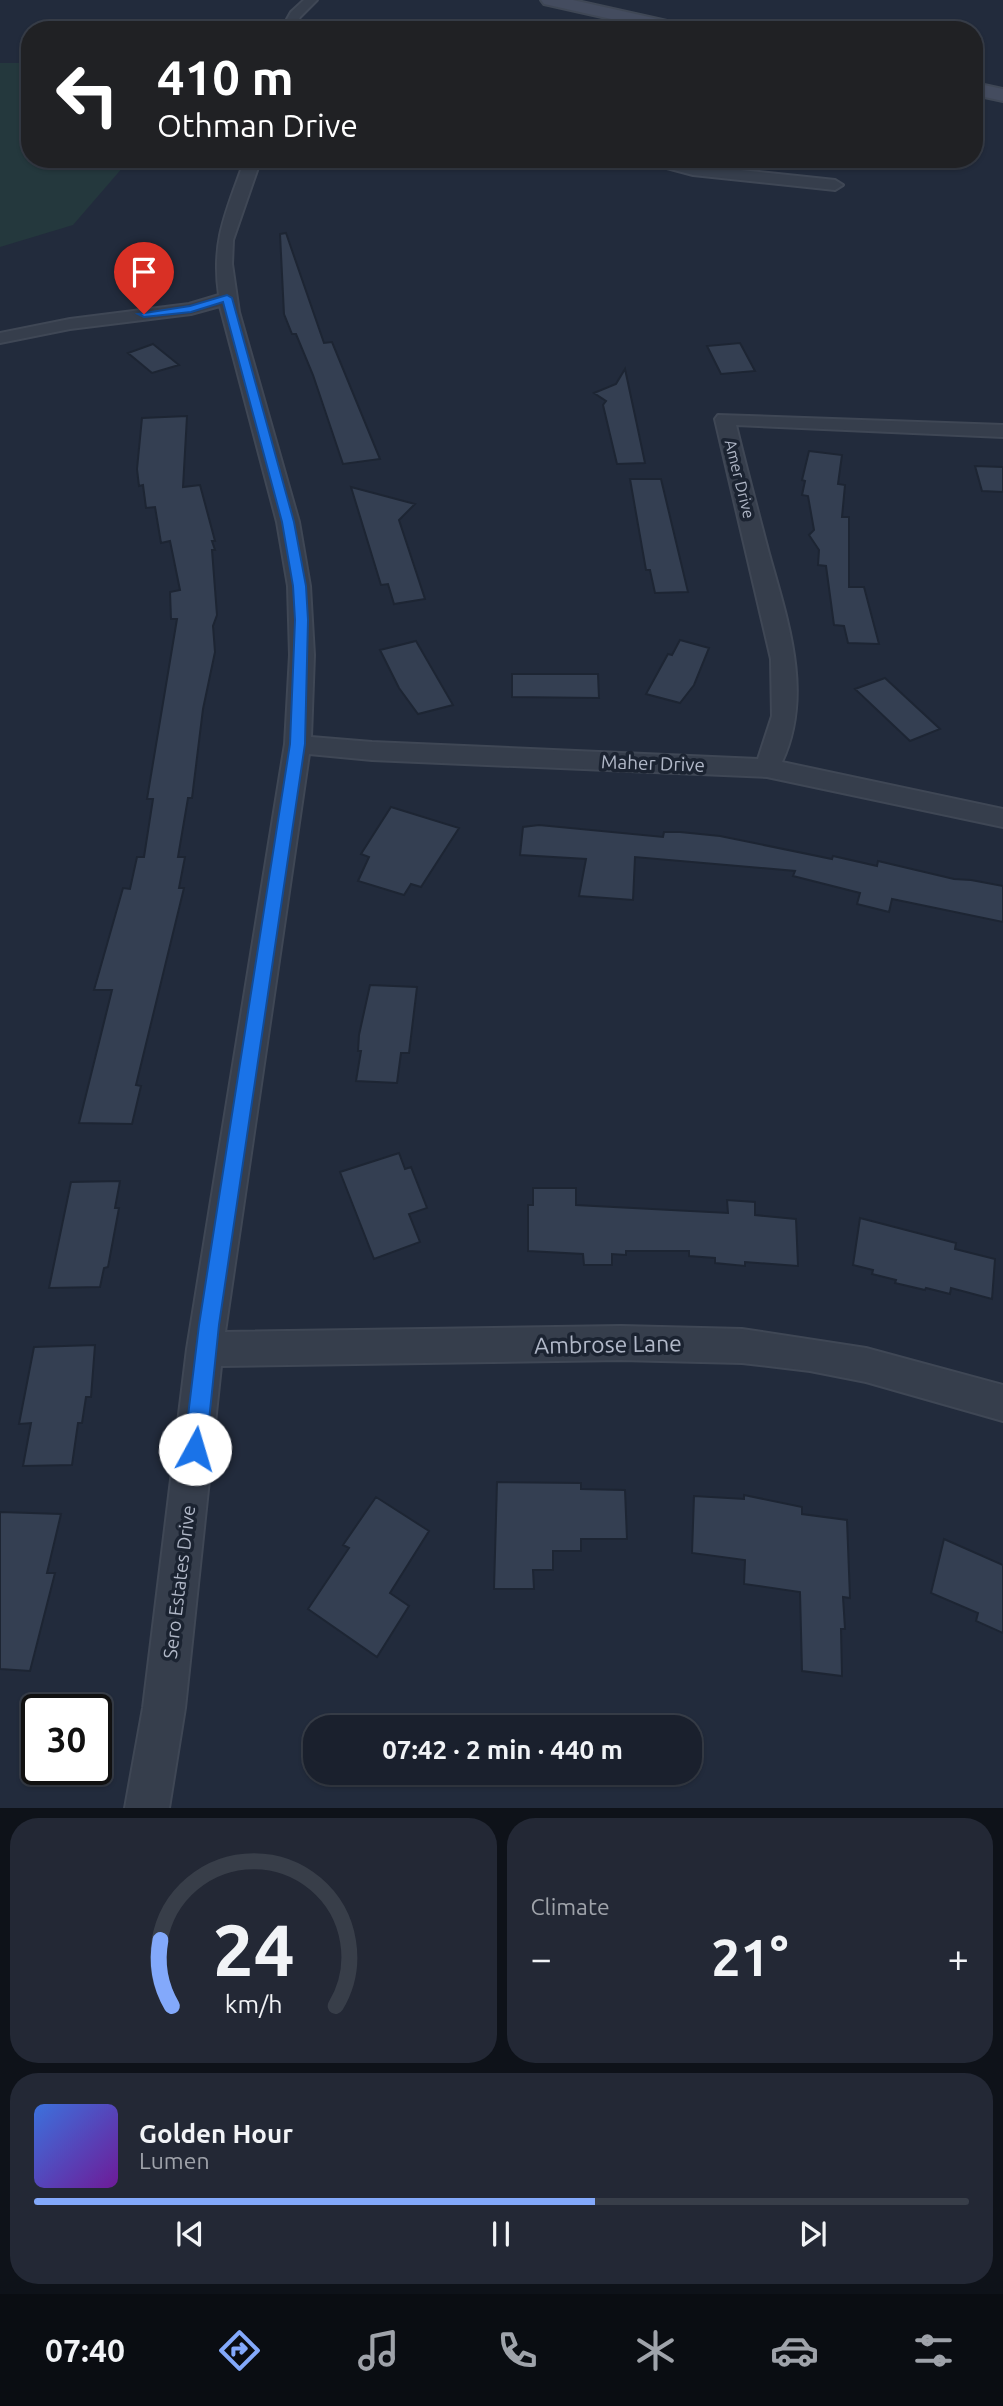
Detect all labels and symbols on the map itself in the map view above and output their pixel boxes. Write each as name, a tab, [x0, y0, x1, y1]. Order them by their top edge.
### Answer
pin	[114, 242, 174, 314]
street label: Amer Drive	[722, 438, 758, 520]
street label: Maher Drive	[601, 750, 705, 776]
street label: Ambrose Lane	[534, 1330, 682, 1358]
position arrow	[158, 1412, 232, 1486]
street label: Sero Estates Drive	[159, 1504, 199, 1660]
speed limit sign: 30	[21, 1694, 112, 1785]

